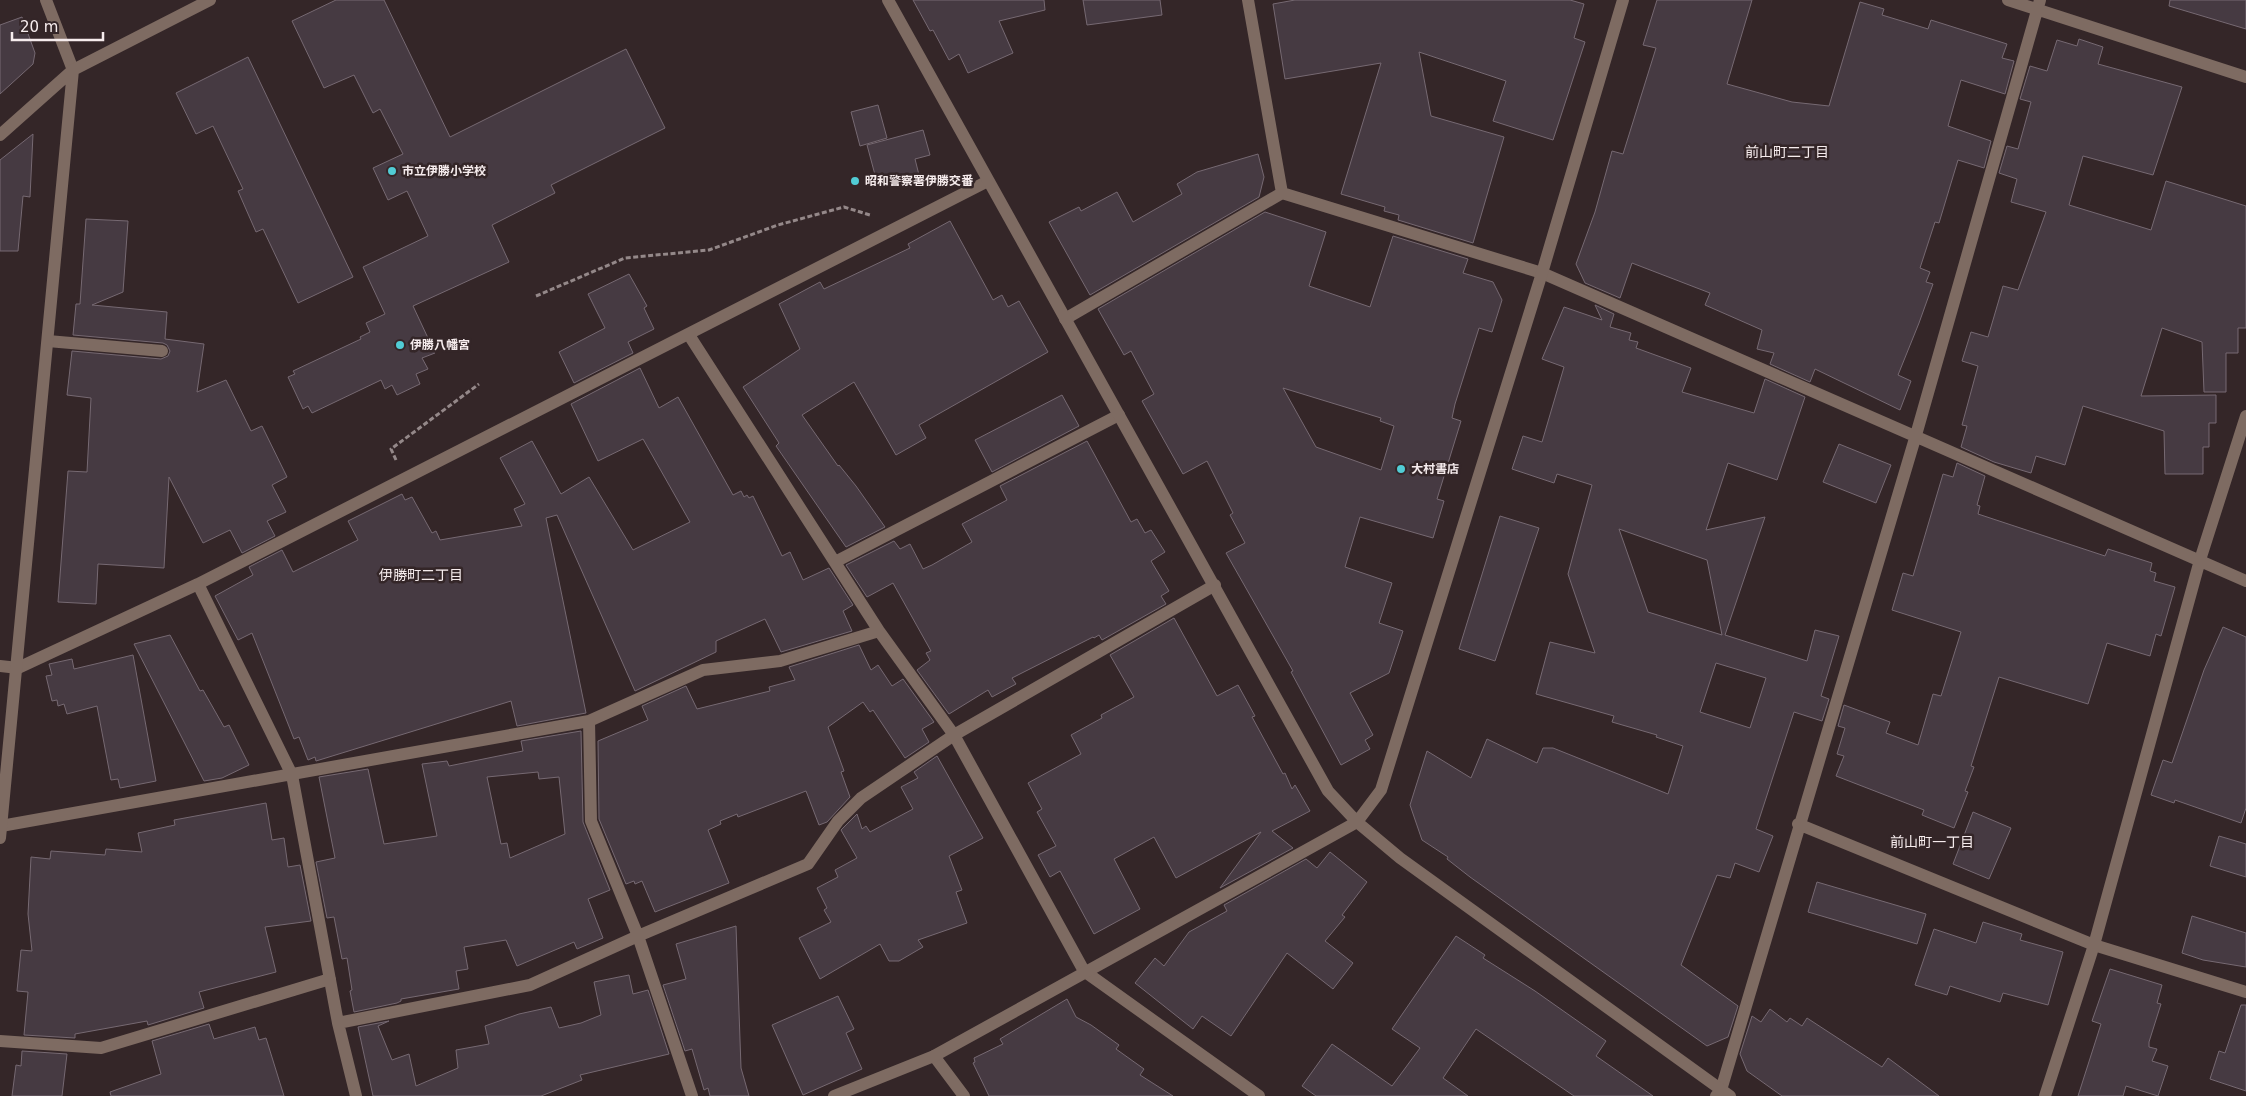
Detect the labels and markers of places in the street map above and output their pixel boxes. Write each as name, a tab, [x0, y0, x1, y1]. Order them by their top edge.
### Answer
place label: 市立伊勝小学校	[402, 164, 486, 178]
marker: 市立伊勝小学校	[386, 165, 398, 177]
place label: 昭和警察署伊勝交番	[865, 174, 974, 188]
marker: 昭和警察署伊勝交番	[849, 175, 861, 187]
place label: 伊勝八幡宮	[410, 338, 470, 352]
marker: 伊勝八幡宮	[394, 339, 406, 351]
place label: 大村書店	[1411, 462, 1459, 476]
marker: 大村書店	[1395, 463, 1407, 475]

